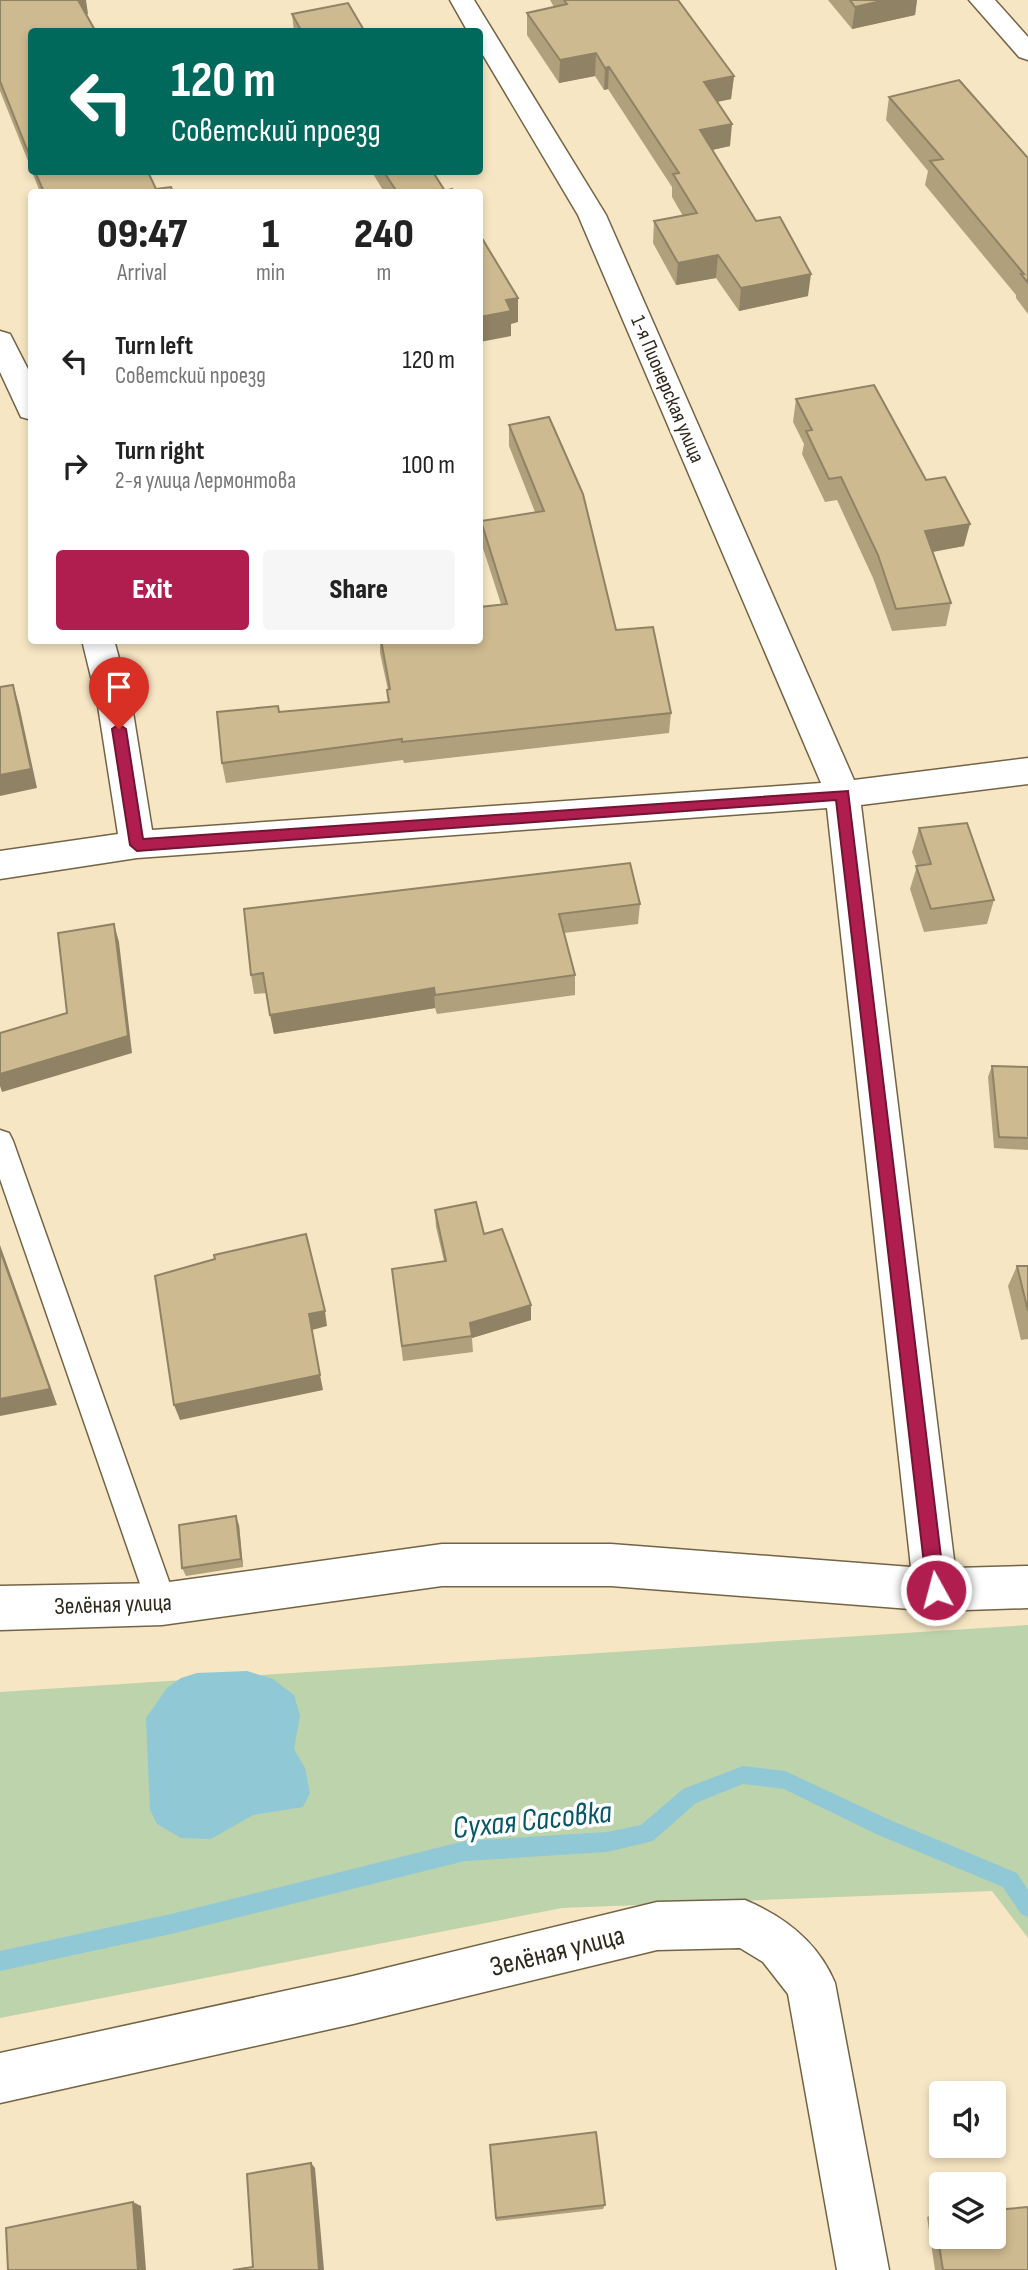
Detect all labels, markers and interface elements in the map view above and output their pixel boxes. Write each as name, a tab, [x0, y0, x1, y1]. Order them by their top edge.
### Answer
text: 120 m	[171, 52, 276, 111]
icon: left	[56, 56, 147, 147]
text: Советский проезд	[171, 112, 381, 151]
text: 09:47	[97, 209, 187, 260]
text: 1	[262, 209, 279, 260]
text: 240	[354, 209, 414, 260]
text: Arrival	[117, 259, 167, 287]
text: min	[256, 259, 285, 287]
text: m	[377, 259, 391, 287]
street label: 1-я Пионерская улица	[625, 312, 710, 467]
text: Turn left	[115, 331, 193, 362]
icon: left	[56, 342, 94, 380]
text: 120 m	[402, 345, 455, 376]
text: Советский проезд	[115, 362, 266, 390]
text: Turn right	[115, 436, 204, 467]
icon: right	[56, 447, 94, 485]
text: 100 m	[402, 450, 455, 481]
text: 2-я улица Лермонтова	[115, 467, 296, 495]
button: Exit	[56, 550, 249, 630]
button: Share	[263, 550, 455, 630]
pin	[89, 657, 149, 729]
icon: arrive	[100, 668, 138, 706]
position arrow	[899, 1553, 973, 1627]
street label: Зелёная улица	[54, 1588, 172, 1621]
water label: Сухая Сасовка	[451, 1793, 614, 1848]
street label: Зелёная улица	[487, 1919, 628, 1984]
map controls	[929, 2081, 1006, 2249]
button: sound	[929, 2081, 1006, 2158]
button: layers	[929, 2172, 1006, 2249]

